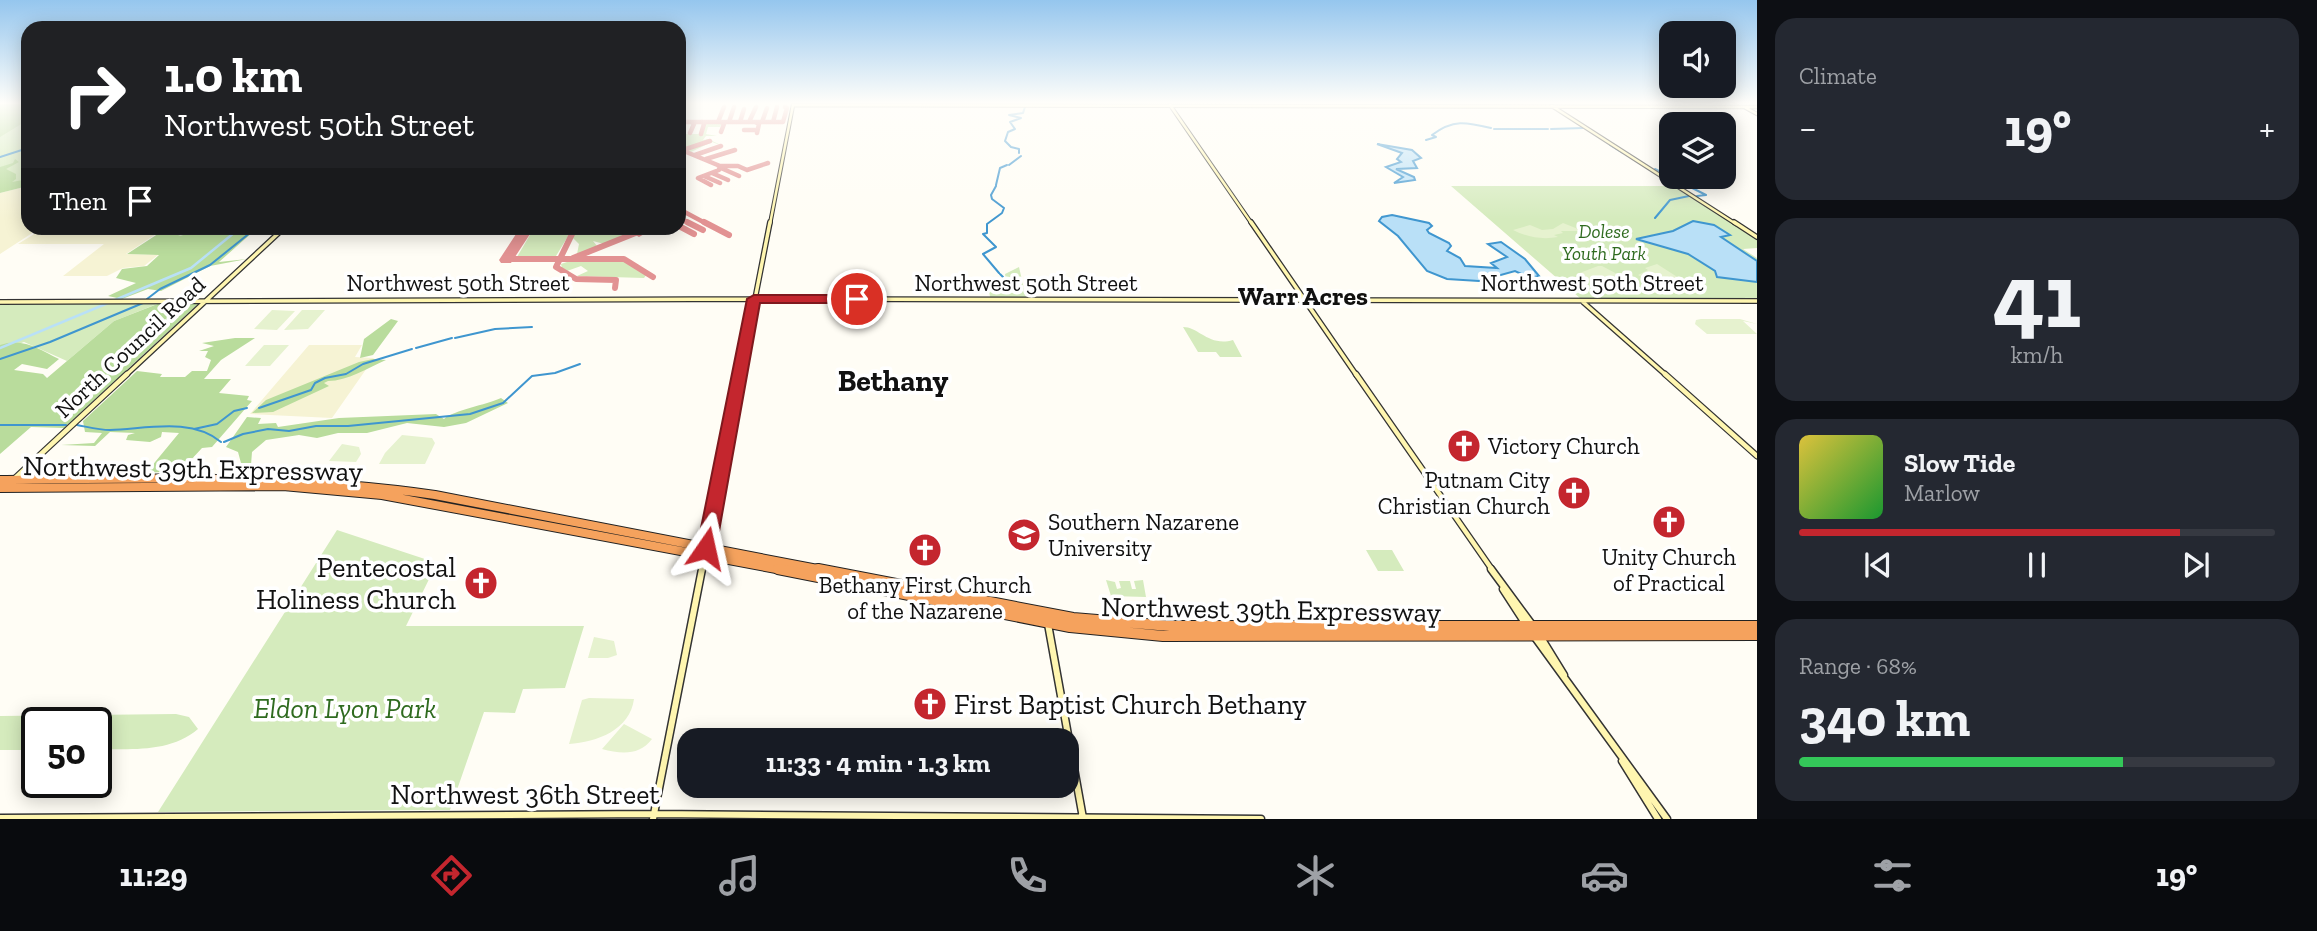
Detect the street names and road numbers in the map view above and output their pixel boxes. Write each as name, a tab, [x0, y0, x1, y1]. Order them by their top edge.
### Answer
street label: Northwest 50th Street	[347, 269, 570, 297]
street label: Northwest 50th Street	[915, 269, 1138, 297]
street label: Northwest 50th Street	[1481, 269, 1704, 297]
street label: North Council Road	[49, 270, 211, 424]
street label: Northwest 39th Expressway	[23, 449, 364, 488]
street label: Northwest 39th Expressway	[1101, 590, 1442, 629]
street label: Northwest 36th Street	[390, 778, 660, 811]

